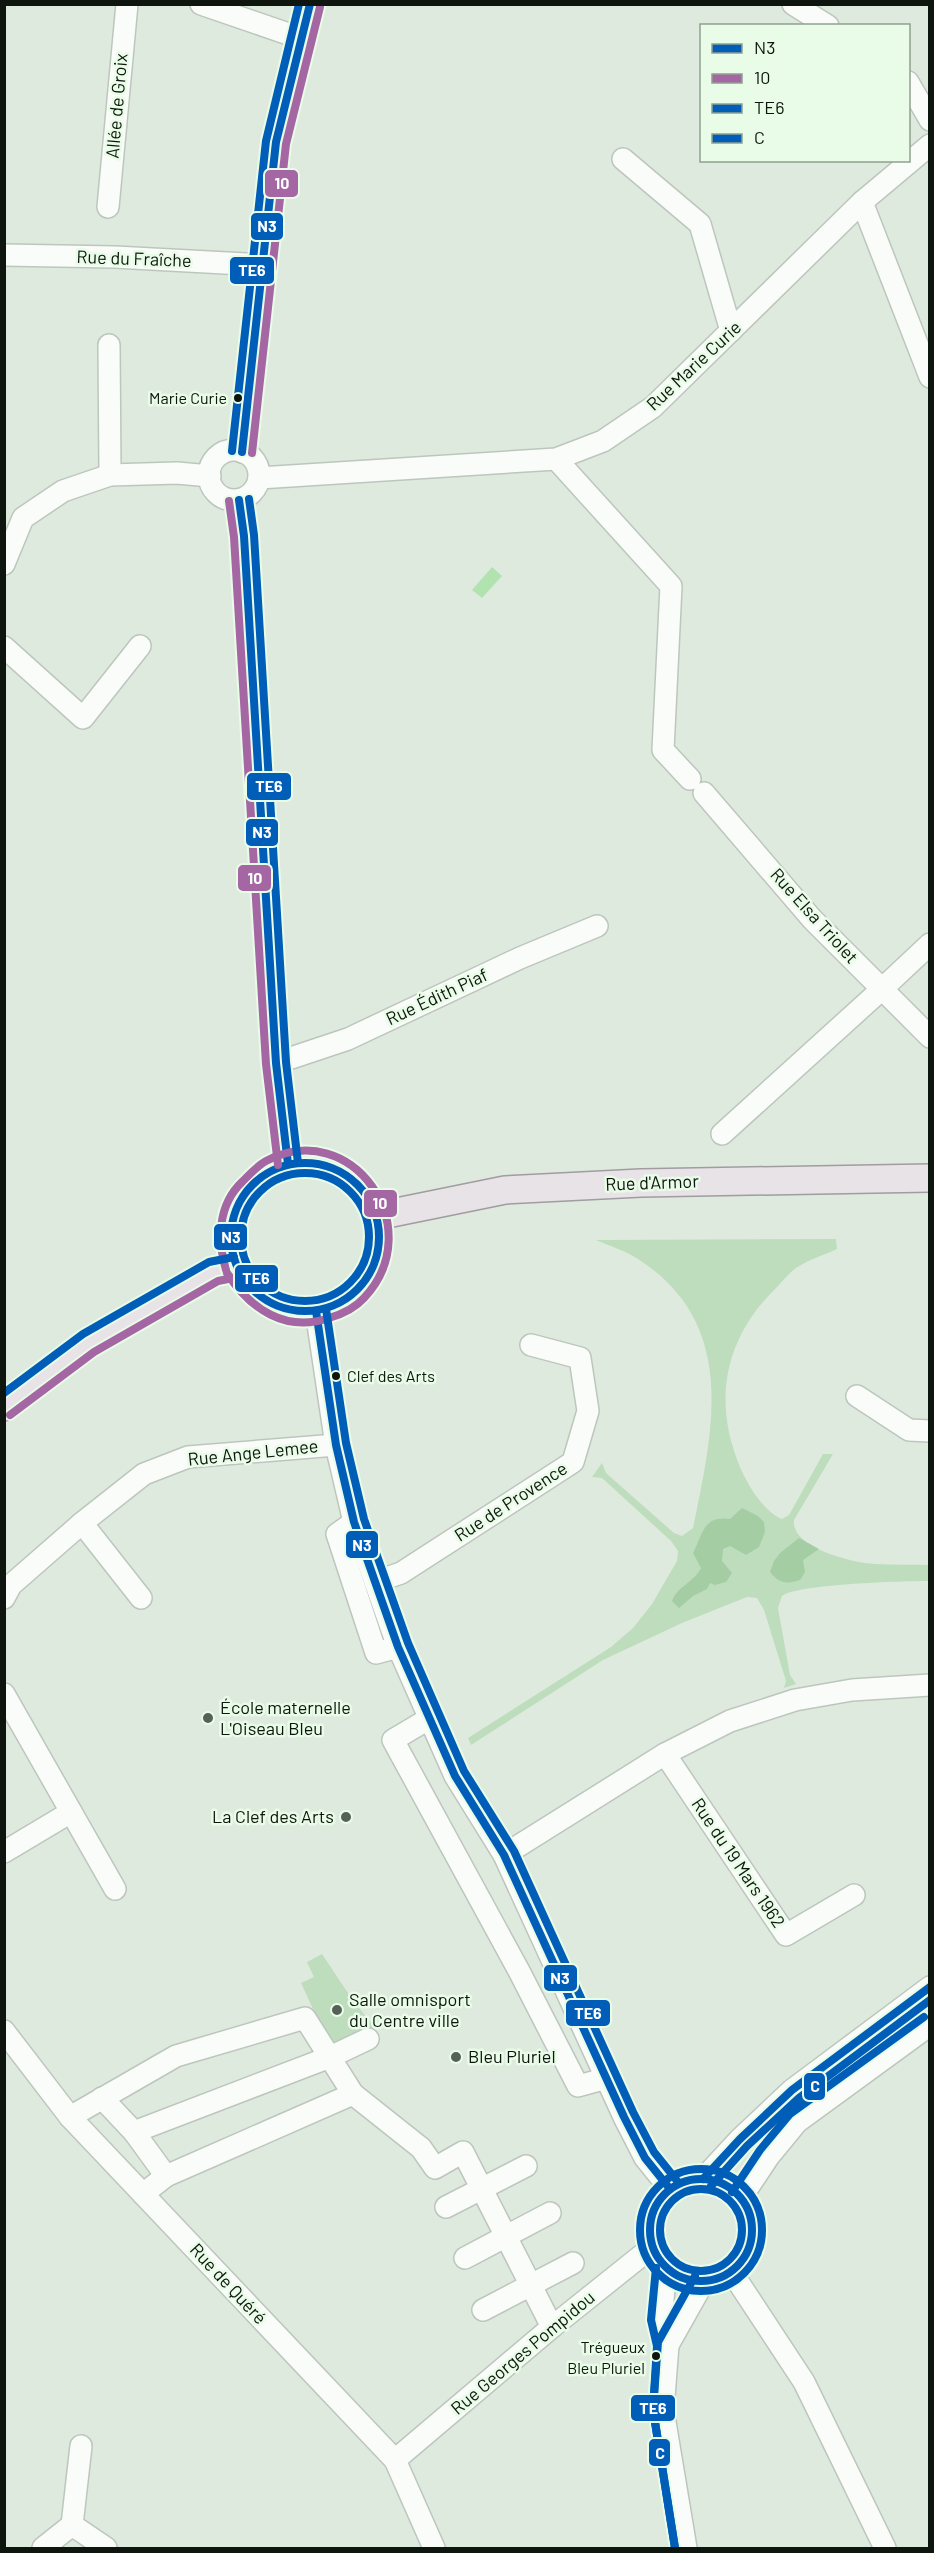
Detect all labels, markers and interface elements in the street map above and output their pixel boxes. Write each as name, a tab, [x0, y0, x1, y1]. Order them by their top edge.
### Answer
legend	[700, 24, 910, 162]
text: N3	[754, 36, 775, 58]
street label: Allée de Groix	[100, 52, 132, 159]
text: 10	[754, 66, 770, 88]
text: TE6	[754, 96, 784, 118]
text: C	[754, 126, 765, 148]
line badge: 10	[264, 169, 299, 198]
text: 10	[275, 173, 289, 192]
line badge: N3	[250, 212, 284, 241]
text: N3	[257, 216, 277, 235]
street label: Rue du Fraîche	[76, 245, 192, 271]
line badge: TE6	[229, 256, 275, 285]
text: TE6	[238, 260, 266, 279]
street label: Rue Marie Curie	[641, 316, 745, 415]
place label: Marie Curie	[149, 388, 227, 407]
marker: Marie Curie	[232, 392, 244, 404]
line badge: TE6	[246, 772, 292, 801]
text: TE6	[255, 776, 283, 795]
line badge: N3	[245, 818, 279, 847]
text: N3	[252, 822, 272, 841]
street label: Rue Elsa Triolet	[766, 863, 863, 968]
line badge: 10	[237, 864, 272, 892]
text: 10	[248, 868, 262, 887]
street label: Rue Édith Piaf	[382, 963, 491, 1029]
street label: Rue d'Armor	[605, 1169, 700, 1195]
line badge: 10	[363, 1189, 398, 1218]
text: 10	[373, 1193, 387, 1212]
line badge: N3	[213, 1223, 248, 1251]
text: N3	[221, 1227, 241, 1246]
line badge: TE6	[234, 1264, 279, 1293]
text: TE6	[242, 1268, 270, 1287]
place label: Clef des Arts	[347, 1366, 435, 1385]
marker: Clef des Arts	[330, 1370, 342, 1382]
street label: Rue Ange Lemee	[187, 1434, 319, 1470]
street label: Rue de Provence	[450, 1457, 571, 1546]
line badge: N3	[345, 1530, 379, 1559]
text: N3	[352, 1535, 372, 1554]
place label: École maternelle L'Oiseau Bleu	[220, 1696, 351, 1739]
marker: École maternelle L'Oiseau Bleu	[201, 1711, 215, 1725]
street label: Rue du 19 Mars 1962	[687, 1793, 790, 1931]
place label: La Clef des Arts	[212, 1805, 334, 1827]
marker: La Clef des Arts	[339, 1810, 353, 1824]
line badge: N3	[543, 1964, 578, 1992]
text: N3	[550, 1968, 570, 1987]
place label: Salle omnisport du Centre ville	[349, 1988, 471, 2031]
line badge: TE6	[565, 1999, 611, 2027]
marker: Salle omnisport du Centre ville	[330, 2003, 344, 2017]
text: TE6	[574, 2003, 602, 2022]
place label: Bleu Pluriel	[468, 2045, 556, 2067]
marker: Bleu Pluriel	[449, 2050, 463, 2064]
line badge: C	[803, 2072, 826, 2101]
text: C	[810, 2076, 820, 2095]
street label: Rue de Quéré	[186, 2238, 272, 2328]
street label: Rue Georges Pompidou	[446, 2286, 599, 2419]
place label: Trégueux Bleu Pluriel	[567, 2337, 645, 2377]
marker: Trégueux Bleu Pluriel	[650, 2350, 662, 2362]
line badge: TE6	[630, 2394, 676, 2422]
text: TE6	[639, 2398, 667, 2417]
line badge: C	[648, 2438, 671, 2467]
text: C	[655, 2443, 665, 2462]

